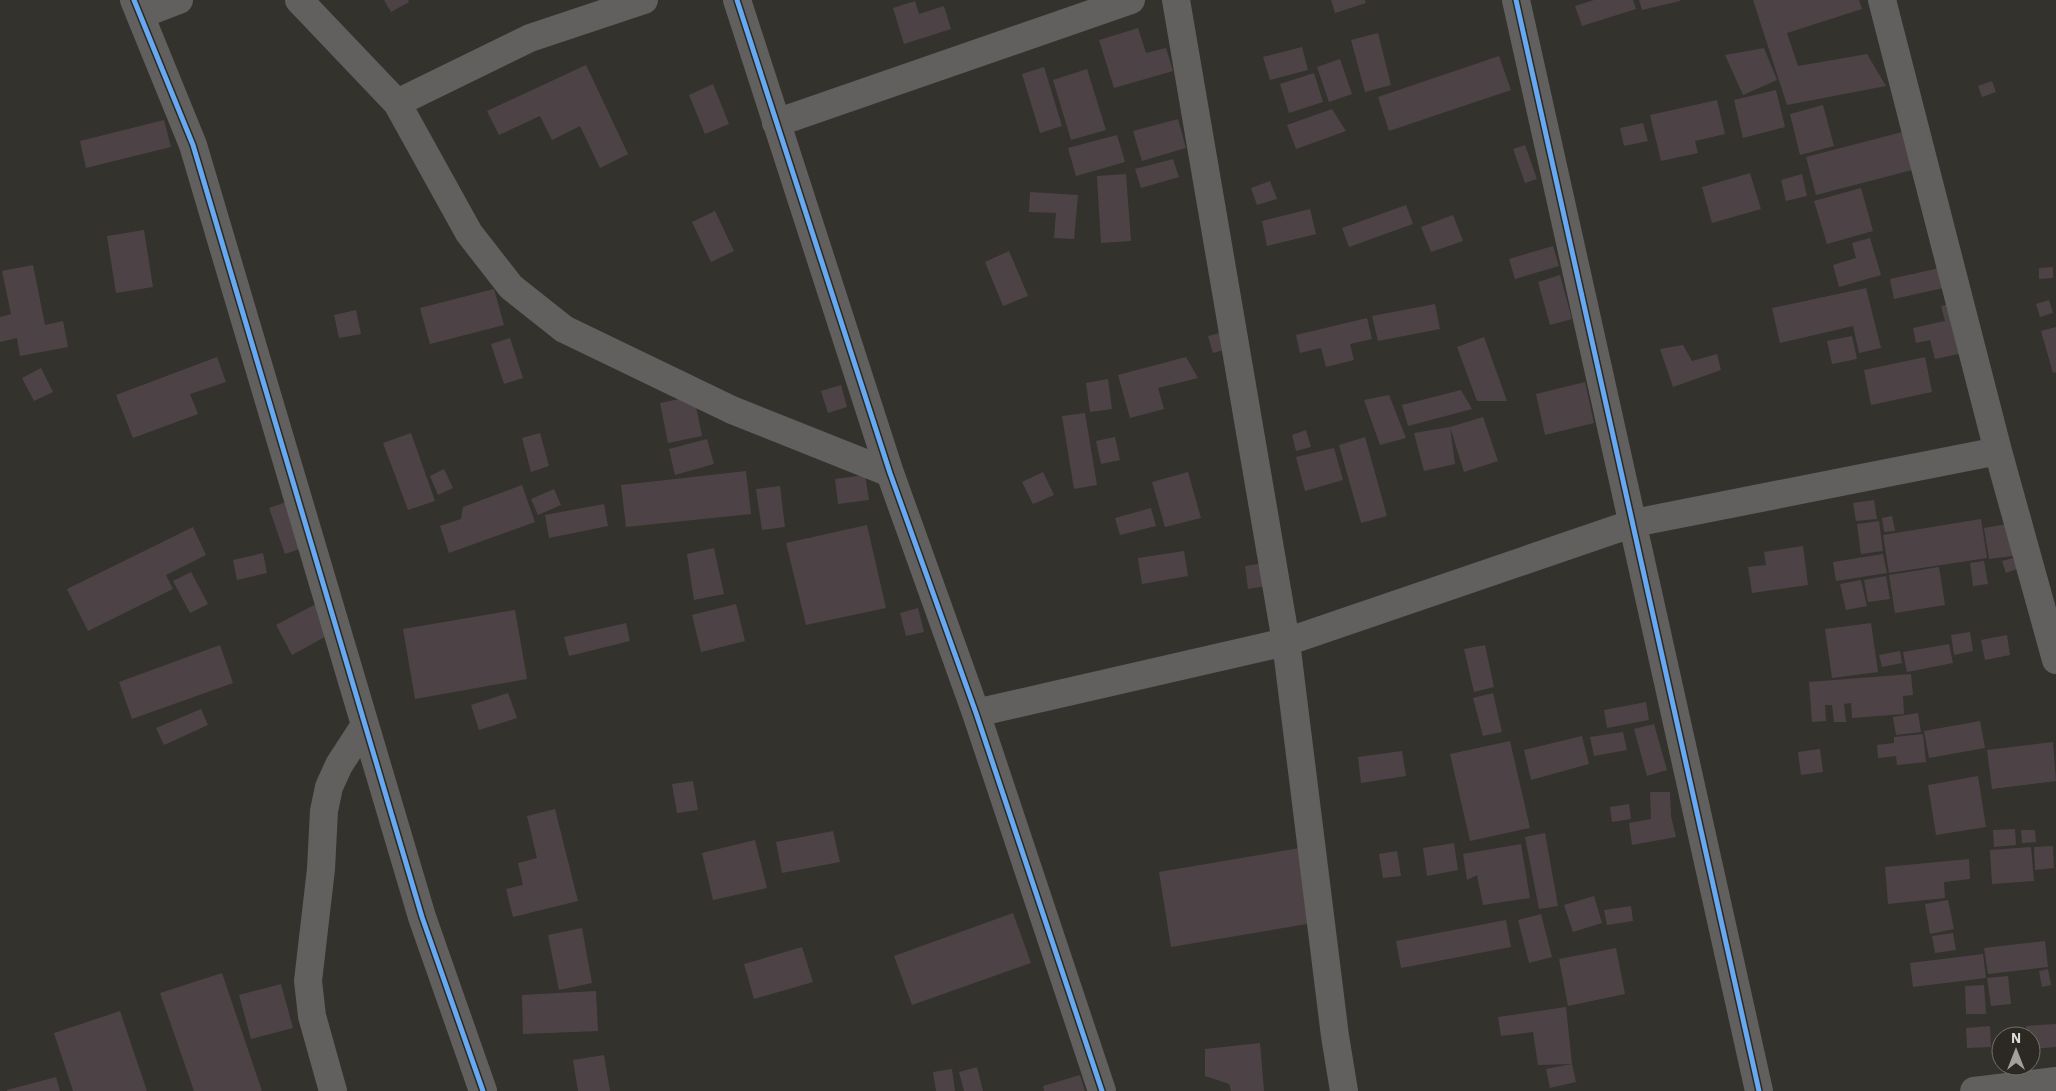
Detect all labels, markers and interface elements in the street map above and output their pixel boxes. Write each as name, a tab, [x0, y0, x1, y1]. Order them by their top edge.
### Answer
north arrow	[1991, 1026, 2041, 1076]
text: N	[2011, 1029, 2021, 1047]

